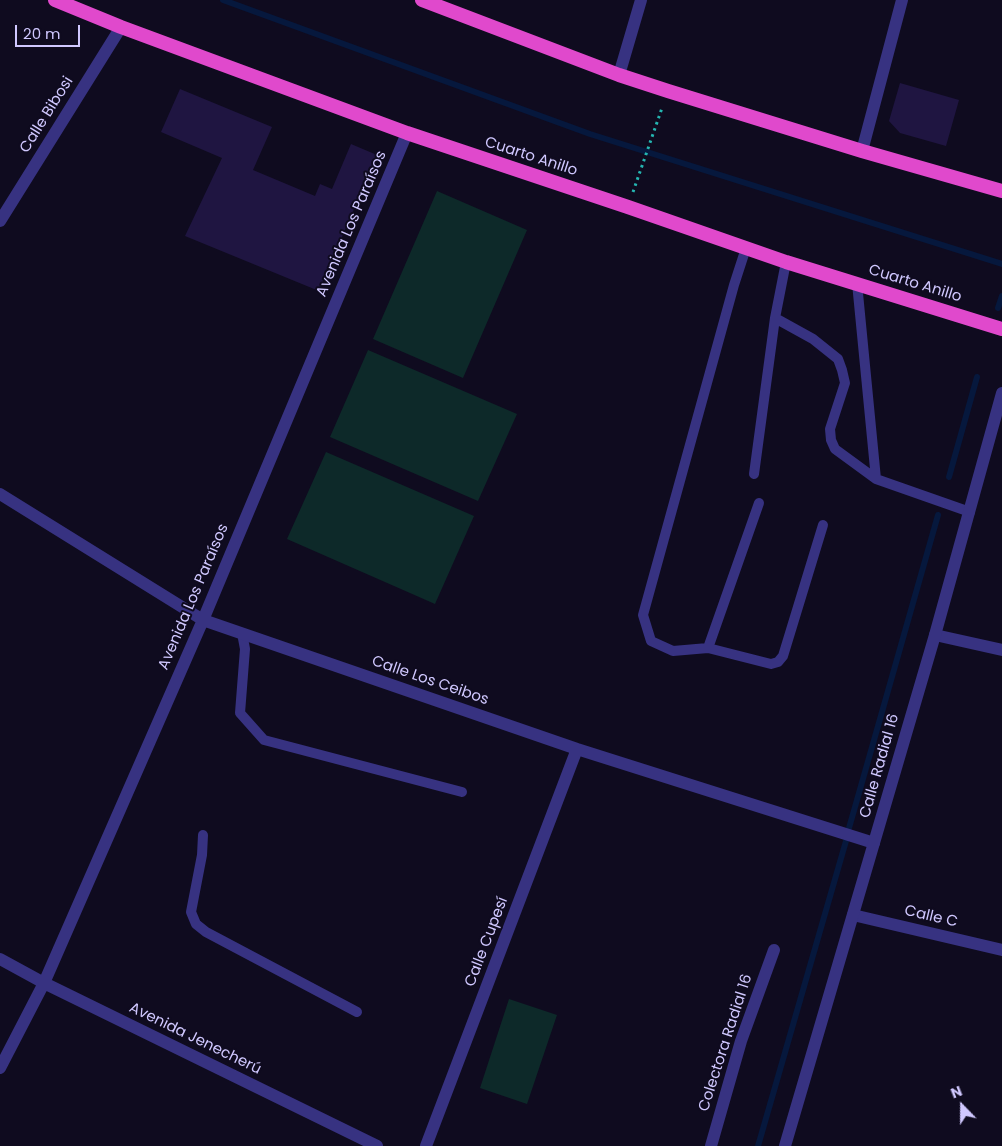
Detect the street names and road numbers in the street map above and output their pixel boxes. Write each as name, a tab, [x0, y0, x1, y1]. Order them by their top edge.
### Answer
street label: Calle Bibosi	[16, 74, 78, 156]
street label: Cuarto Anillo	[482, 134, 580, 180]
street label: Avenida Los Paraísos	[313, 148, 391, 300]
street label: Cuarto Anillo	[866, 261, 964, 307]
street label: Avenida Los Paraísos	[155, 521, 233, 673]
street label: Calle Los Ceibos	[369, 653, 491, 709]
street label: Calle Radial 16	[857, 712, 903, 820]
street label: Calle Cupesí	[462, 895, 512, 989]
street label: Calle C	[903, 902, 959, 932]
street label: Colectora Radial 16	[695, 972, 757, 1114]
street label: Avenida Jenecherú	[126, 999, 264, 1079]

